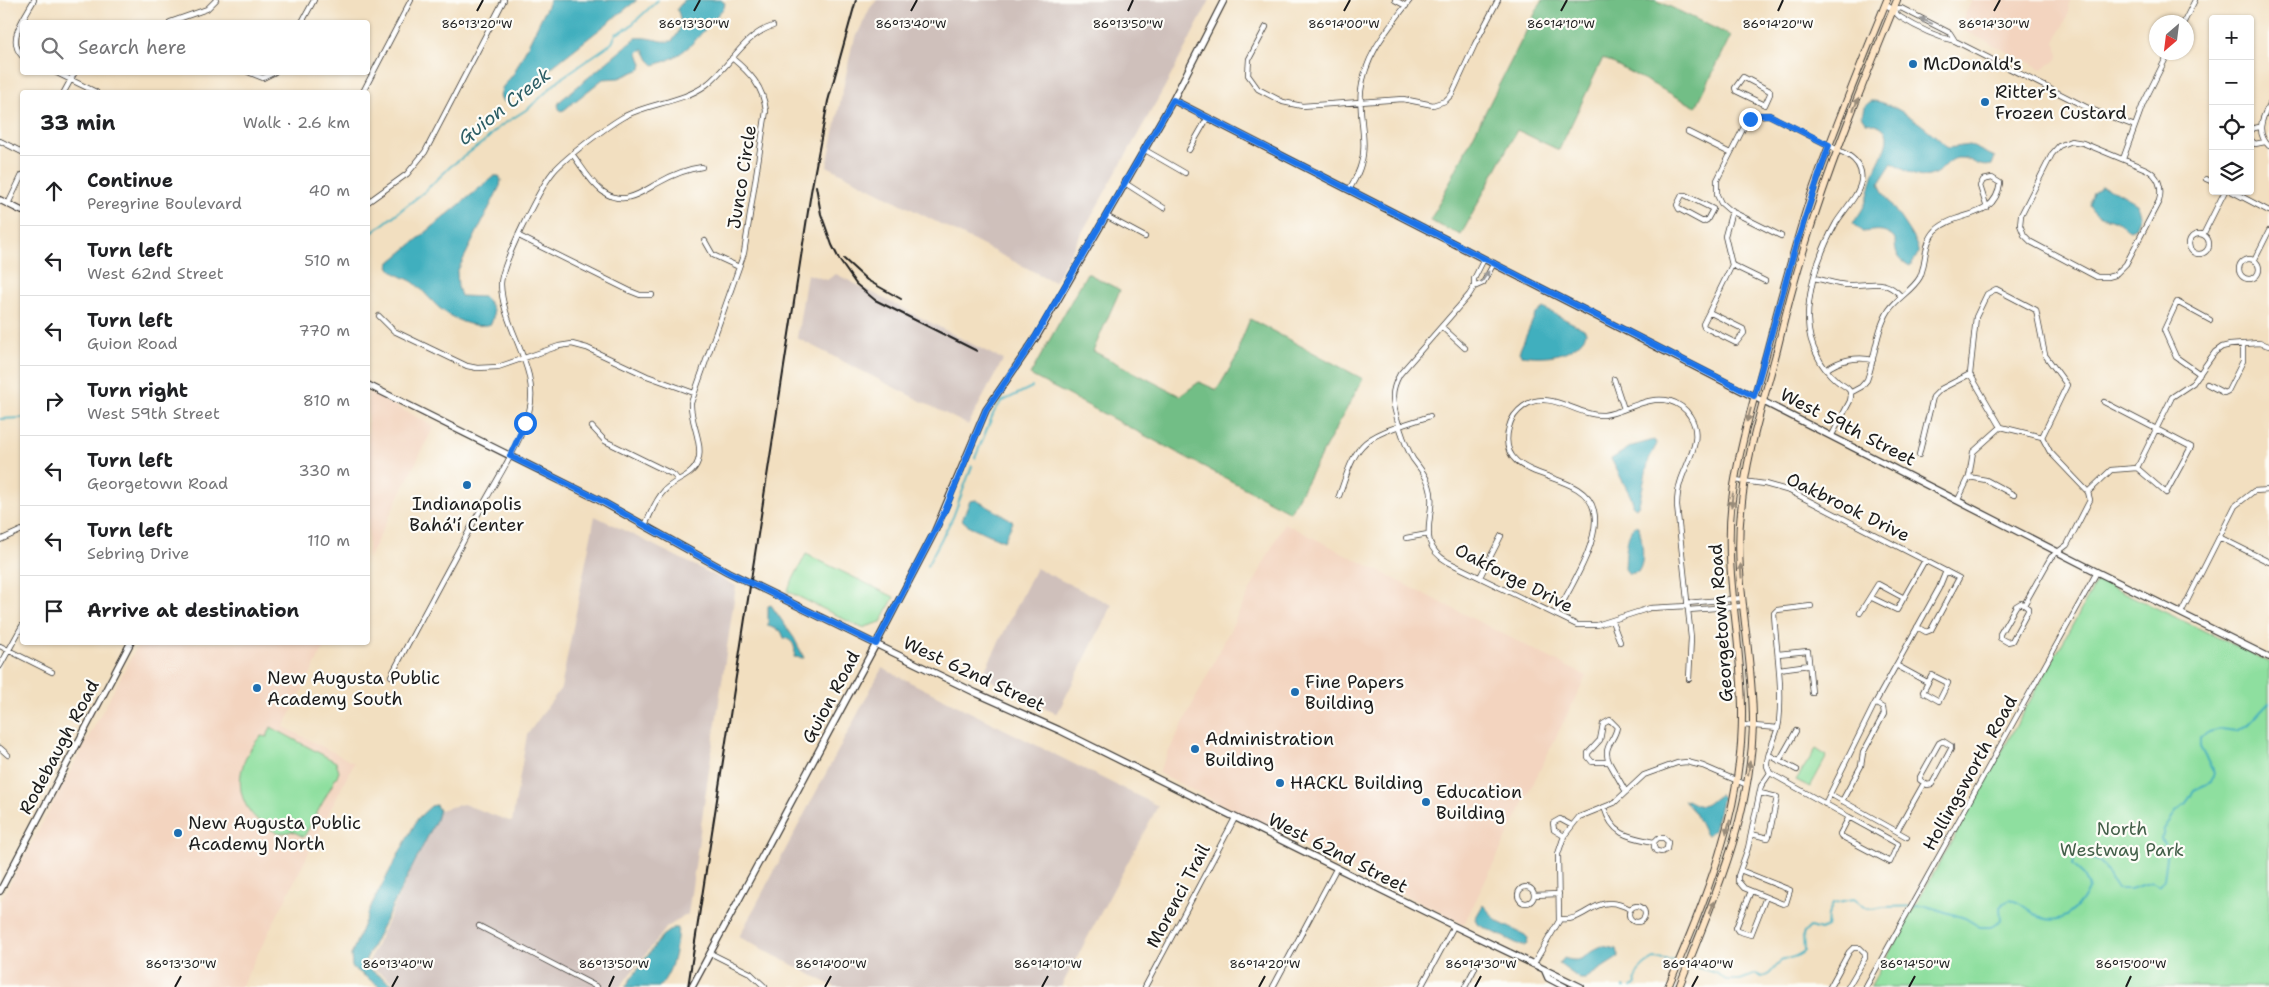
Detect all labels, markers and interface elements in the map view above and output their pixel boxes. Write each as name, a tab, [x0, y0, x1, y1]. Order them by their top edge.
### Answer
north arrow	[2149, 15, 2194, 60]
map controls	[2209, 15, 2254, 195]
button: +	[2209, 15, 2254, 60]
text: 86°13'20"W	[441, 16, 513, 32]
text: 86°13'30"W	[658, 16, 730, 32]
text: 86°13'40"W	[875, 16, 947, 32]
text: 86°13'50"W	[1093, 16, 1163, 32]
text: 86°14'00"W	[1308, 16, 1380, 32]
text: 86°14'10"W	[1527, 16, 1595, 32]
text: 86°14'20"W	[1742, 16, 1814, 32]
text: 86°14'30"W	[1958, 16, 2030, 32]
one-way arrow	[1919, 17, 1933, 25]
search box	[20, 20, 370, 75]
icon: search	[38, 34, 66, 62]
text: Search here	[78, 35, 187, 60]
place label: McDonald's	[1923, 52, 2022, 76]
marker: McDonald's	[1907, 58, 1919, 70]
button: −	[2209, 60, 2254, 105]
water label: Guion Creek	[453, 62, 556, 151]
place label: Ritter's Frozen Custard	[1995, 80, 2127, 125]
one-way arrow	[1852, 96, 1860, 111]
marker: Ritter's Frozen Custard	[1979, 96, 1991, 108]
button: locate	[2209, 105, 2254, 150]
route end	[1739, 108, 1762, 131]
text: 33 min	[40, 109, 115, 137]
text: Walk · 2.6 km	[243, 112, 350, 133]
street label: Junco Circle	[722, 123, 762, 231]
button: layers	[2209, 150, 2254, 195]
text: Continue	[87, 168, 173, 193]
icon: ahead	[40, 177, 68, 205]
text: 40 m	[308, 180, 350, 201]
text: Peregrine Boulevard	[87, 193, 242, 214]
text: Turn left	[87, 238, 173, 263]
icon: left	[40, 247, 68, 275]
text: 510 m	[304, 250, 350, 271]
text: West 62nd Street	[87, 263, 224, 284]
one-way arrow	[1481, 270, 1490, 283]
text: Turn left	[87, 308, 173, 333]
icon: left	[40, 317, 68, 345]
text: 770 m	[298, 320, 350, 341]
text: Guion Road	[87, 333, 178, 354]
text: Turn right	[87, 378, 188, 403]
street label: West 59th Street	[1776, 382, 1920, 472]
icon: right	[40, 387, 68, 415]
text: 810 m	[303, 390, 350, 411]
text: West 59th Street	[87, 403, 220, 424]
one-way arrow	[1745, 408, 1753, 423]
route start	[514, 412, 537, 435]
text: Turn left	[87, 448, 173, 473]
icon: left	[40, 457, 68, 485]
text: 330 m	[298, 460, 350, 481]
street label: Oakbrook Drive	[1782, 467, 1914, 547]
text: Georgetown Road	[87, 473, 228, 494]
marker: Indianapolis Bahá'í Center	[461, 479, 473, 491]
place label: Indianapolis Bahá'í Center	[409, 492, 525, 537]
one-way arrow	[1728, 493, 1736, 509]
text: Turn left	[87, 518, 173, 543]
icon: left	[40, 527, 68, 555]
text: 110 m	[307, 530, 350, 551]
street label: Oakforge Drive	[1451, 538, 1577, 618]
text: Sebring Drive	[87, 543, 189, 564]
street label: Georgetown Road	[1703, 543, 1739, 703]
one-way arrow	[1737, 563, 1745, 579]
icon: arrive	[40, 597, 68, 625]
text: Arrive at destination	[87, 598, 299, 623]
street label: West 62nd Street	[899, 631, 1049, 717]
street label: Guion Road	[796, 646, 866, 748]
place label: New Augusta Public Academy South	[267, 666, 440, 711]
place label: Fine Papers Building	[1305, 670, 1404, 715]
street label: Rodebaugh Road	[13, 675, 105, 819]
marker: New Augusta Public Academy South	[251, 682, 263, 694]
marker: Fine Papers Building	[1289, 686, 1301, 698]
street label: Hollingsworth Road	[1917, 691, 2023, 855]
place label: Administration Building	[1205, 727, 1334, 772]
marker: Administration Building	[1189, 743, 1201, 755]
one-way arrow	[1745, 760, 1753, 776]
place label: HACKL Building	[1290, 771, 1423, 795]
marker: HACKL Building	[1274, 777, 1286, 789]
place label: Education Building	[1436, 780, 1522, 825]
marker: Education Building	[1420, 796, 1432, 808]
street label: West 62nd Street	[1264, 807, 1412, 899]
place label: New Augusta Public Academy North	[188, 811, 361, 856]
park label: North Westway Park	[2060, 817, 2184, 862]
one-way arrow	[1724, 819, 1732, 834]
marker: New Augusta Public Academy North	[172, 827, 184, 839]
street label: Morenci Trail	[1141, 839, 1216, 952]
one-way arrow	[1708, 900, 1716, 914]
text: 86°13'30"W	[145, 956, 217, 972]
text: 86°13'40"W	[362, 956, 434, 972]
text: 86°13'50"W	[579, 956, 649, 972]
text: 86°14'00"W	[795, 956, 867, 972]
text: 86°14'10"W	[1014, 956, 1082, 972]
text: 86°14'20"W	[1229, 956, 1301, 972]
text: 86°14'30"W	[1445, 956, 1517, 972]
text: 86°14'40"W	[1662, 956, 1734, 972]
text: 86°14'50"W	[1880, 956, 1950, 972]
text: 86°15'00"W	[2096, 956, 2166, 972]

